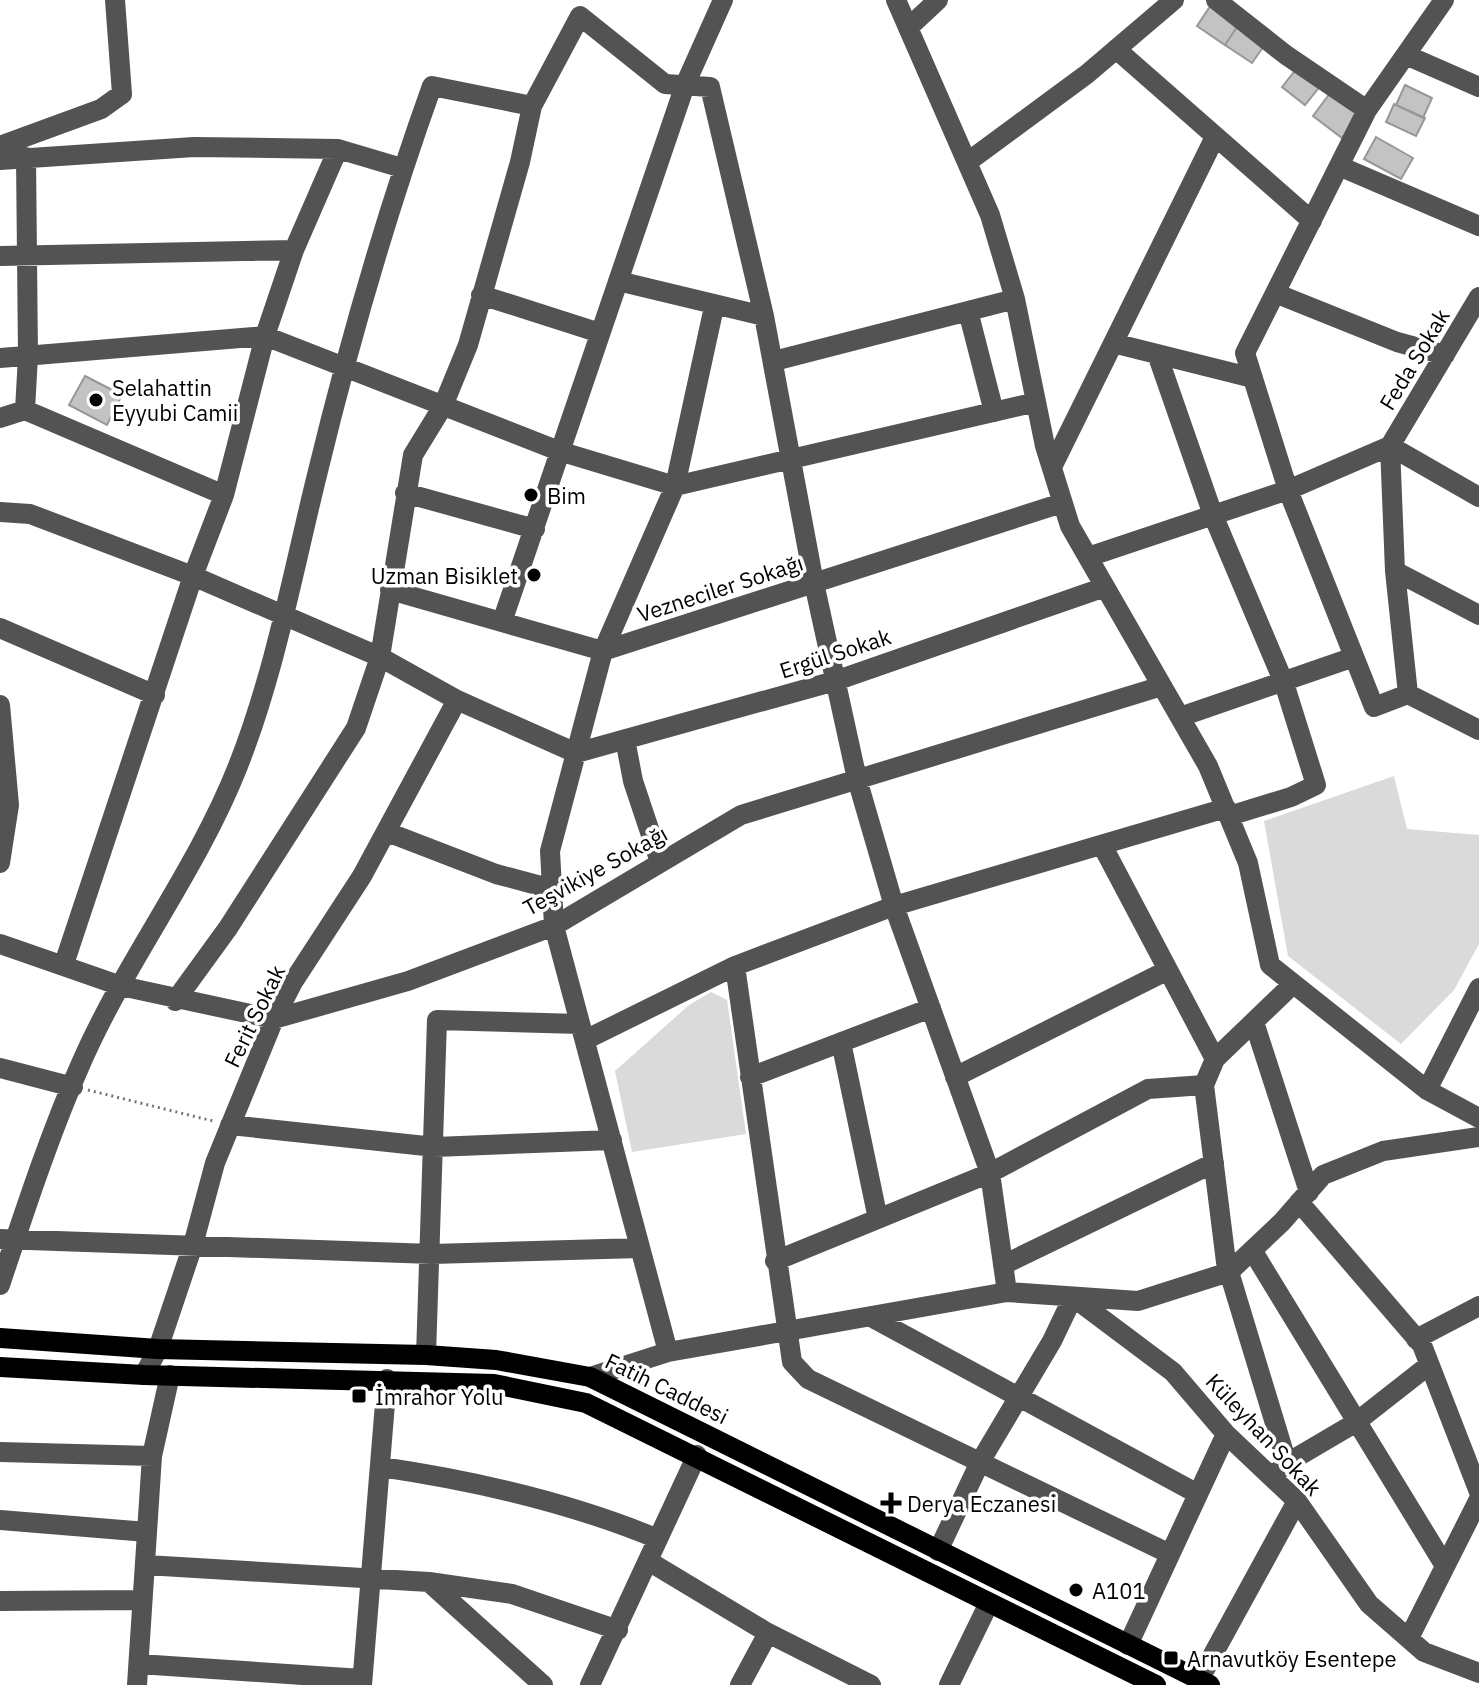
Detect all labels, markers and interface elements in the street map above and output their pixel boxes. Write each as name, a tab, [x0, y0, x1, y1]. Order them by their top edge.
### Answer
street label: Feda Sokak	[1372, 303, 1456, 415]
place label: Selahattin Eyyubi Camii	[112, 373, 238, 427]
marker: Selahattin Eyyubi Camii	[87, 391, 105, 409]
place label: Bim	[547, 481, 586, 510]
marker: Bim	[522, 486, 540, 504]
street label: Vezneciler Sokağı	[633, 547, 807, 629]
place label: Uzman Bisiklet	[371, 561, 518, 590]
marker: Uzman Bisiklet	[525, 566, 543, 584]
street label: Ergül Sokak	[776, 621, 895, 685]
street label: Teşvikiye Sokağı	[518, 818, 672, 922]
street label: Ferit Sokak	[217, 960, 291, 1072]
street label: Fatih Caddesi	[601, 1346, 733, 1430]
street label: Küleyhan Sokak	[1200, 1367, 1328, 1502]
place label: İmrahor Yolu	[375, 1382, 504, 1411]
marker: İmrahor Yolu	[350, 1387, 368, 1405]
place label: Derya Eczanesi	[907, 1489, 1056, 1518]
marker: Derya Eczanesi	[882, 1494, 900, 1512]
place label: A101	[1092, 1576, 1146, 1605]
marker: A101	[1067, 1581, 1085, 1599]
place label: Arnavutköy Esentepe	[1187, 1644, 1397, 1673]
marker: Arnavutköy Esentepe	[1162, 1649, 1180, 1667]

